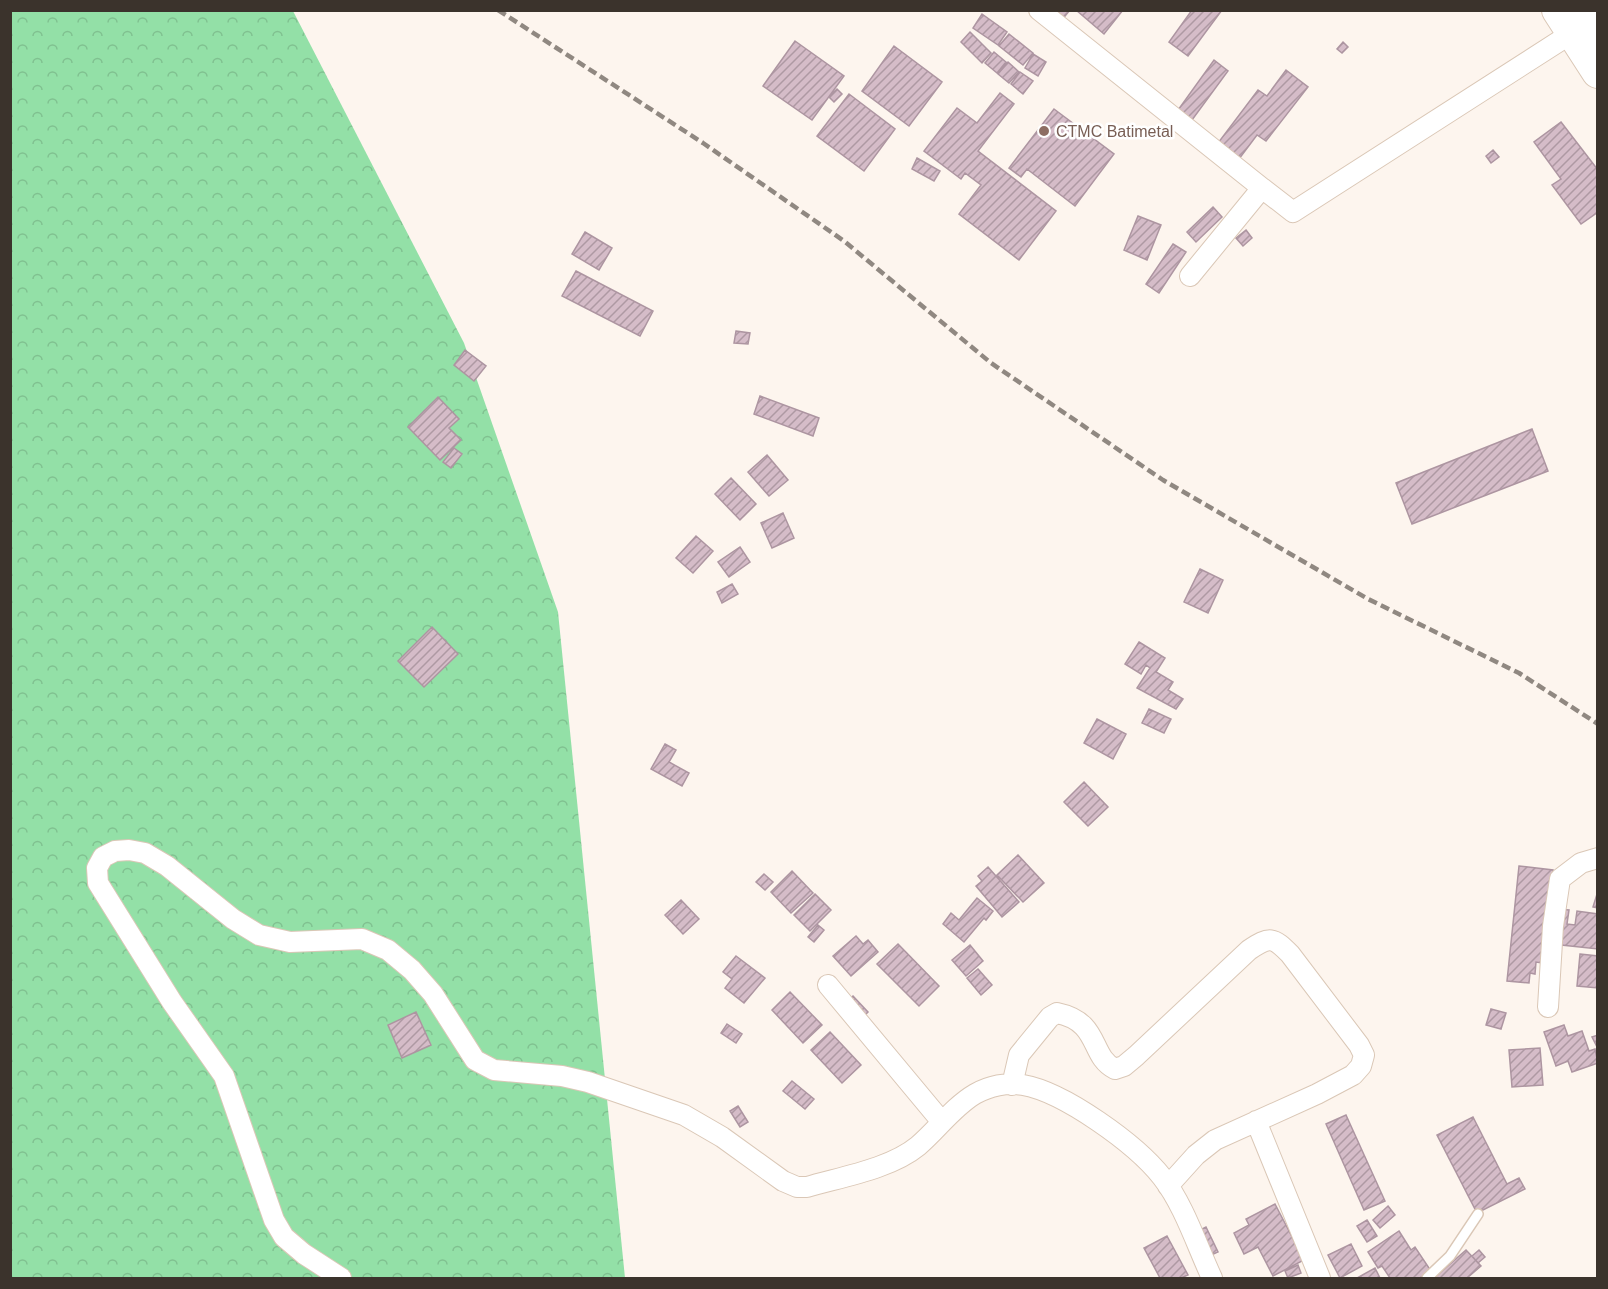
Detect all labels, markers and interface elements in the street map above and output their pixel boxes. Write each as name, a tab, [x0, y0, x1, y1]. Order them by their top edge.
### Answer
place label: CTMC Batimetal	[1056, 123, 1173, 140]
marker: CTMC Batimetal	[1037, 124, 1051, 138]

